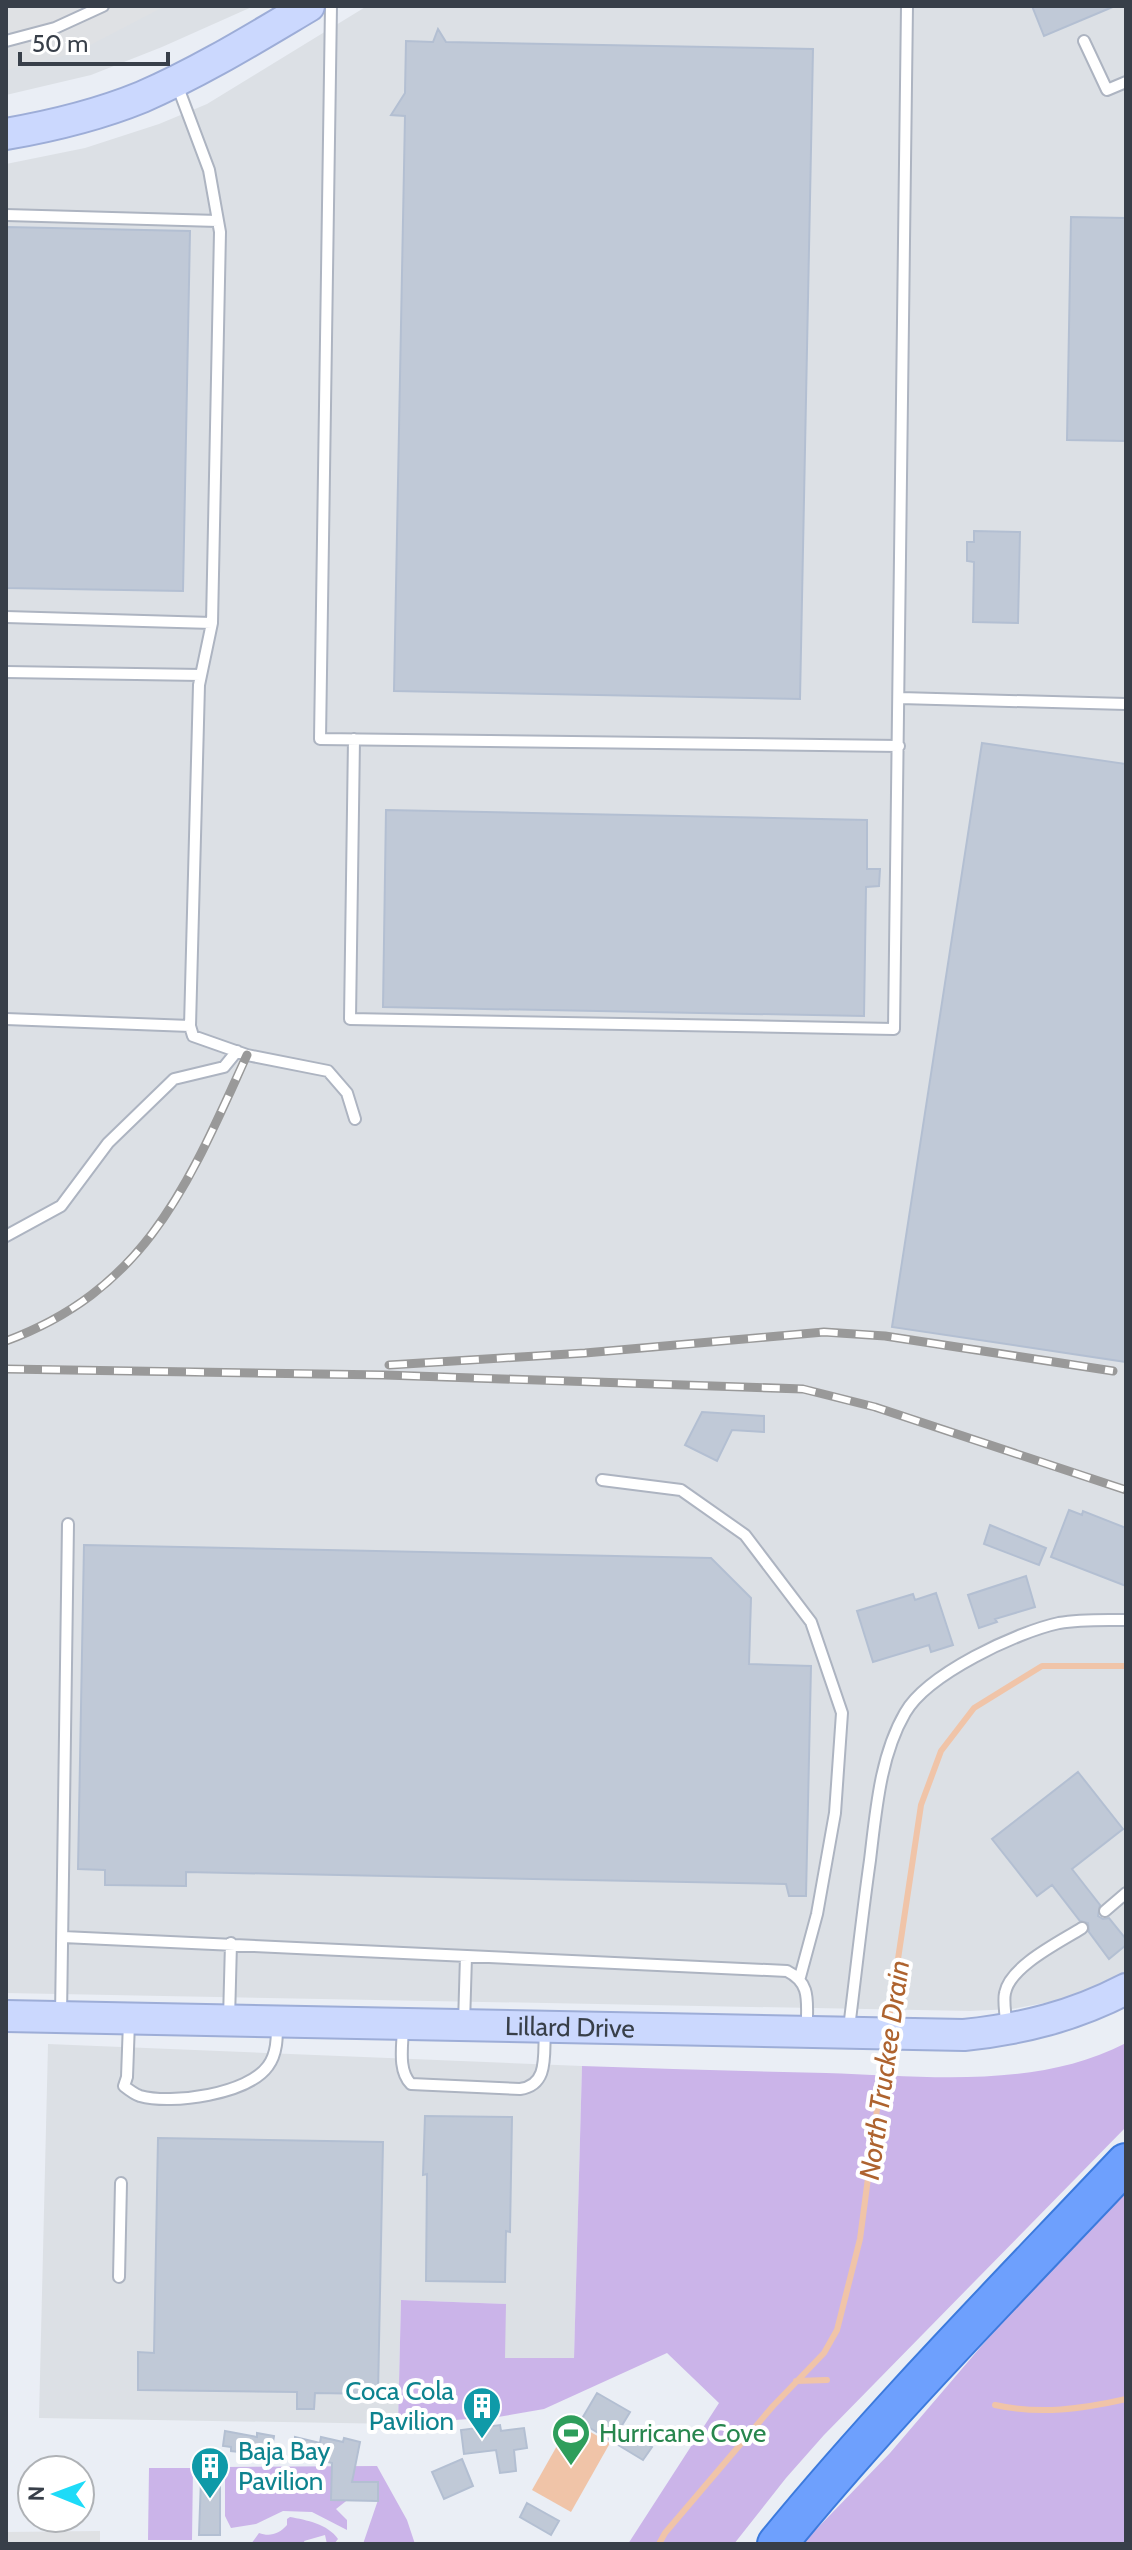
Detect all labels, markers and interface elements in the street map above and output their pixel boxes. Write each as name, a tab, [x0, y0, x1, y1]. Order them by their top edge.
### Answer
scale bar	[20, 16, 168, 66]
text: 50 m	[32, 29, 88, 58]
water label: North Truckee Drain	[852, 1958, 916, 2182]
street label: Lillard Drive	[505, 2010, 635, 2044]
place label: Coca Cola Pavilion	[345, 2375, 455, 2437]
building icon: Coca Cola Pavilion	[461, 2385, 503, 2440]
sports icon: Hurricane Cove	[550, 2412, 592, 2467]
place label: Hurricane Cove	[599, 2417, 766, 2449]
place label: Baja Bay Pavilion	[238, 2435, 330, 2497]
building icon: Baja Bay Pavilion	[189, 2445, 231, 2500]
north arrow	[16, 2454, 96, 2534]
text: N	[23, 2486, 50, 2502]

